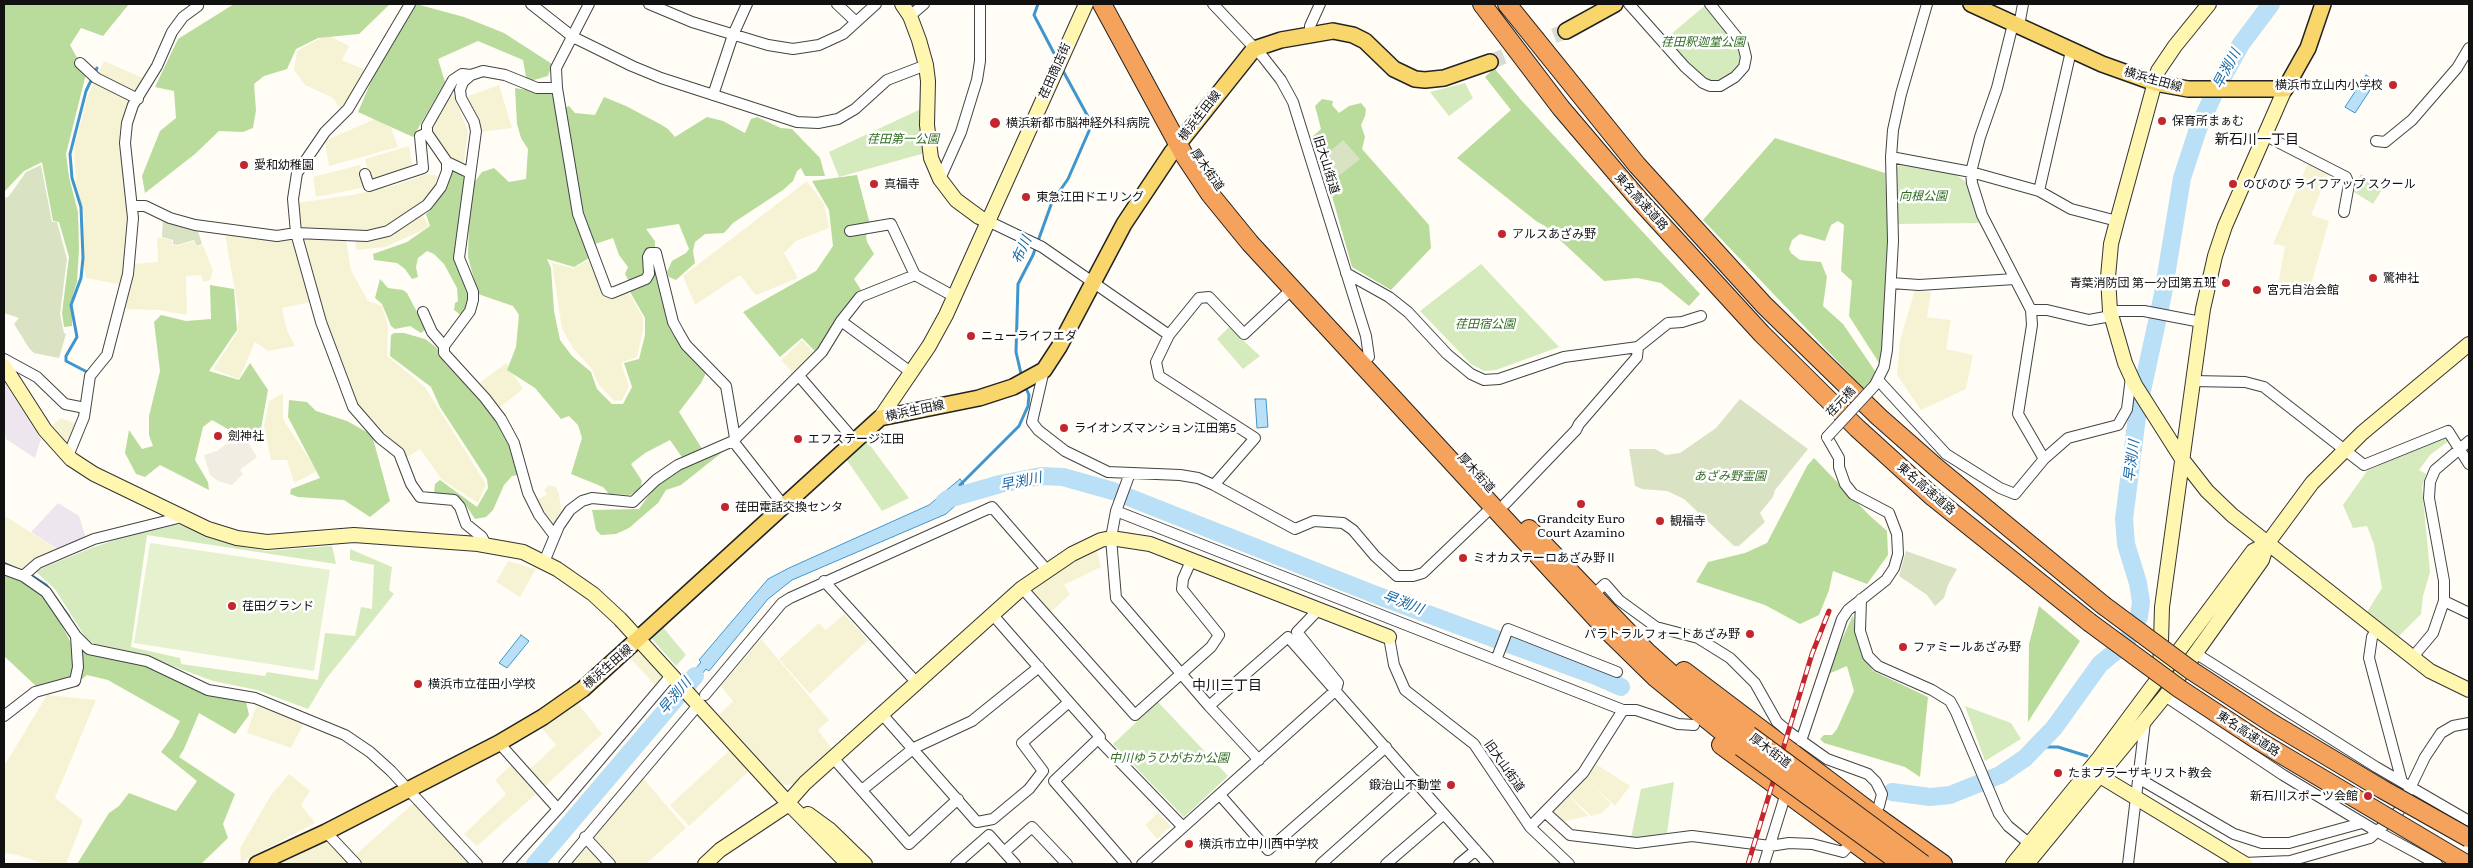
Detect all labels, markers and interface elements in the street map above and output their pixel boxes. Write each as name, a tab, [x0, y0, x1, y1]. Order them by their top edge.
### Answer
park label: 荏田釈迦堂公園	[1661, 35, 1745, 49]
street label: 荏田商店街	[1036, 41, 1074, 101]
water label: 早渕川	[2210, 47, 2244, 91]
street label: 横浜生田線	[2122, 65, 2184, 95]
place label: 横浜市立山内小学校	[2275, 78, 2383, 92]
marker: 横浜市立山内小学校	[2387, 79, 2399, 91]
street label: 横浜生田線	[1176, 88, 1224, 144]
place label: 保育所まぁむ	[2172, 114, 2244, 128]
marker: 保育所まぁむ	[2156, 115, 2168, 127]
marker: 横浜新都市脳神経外科病院	[988, 116, 1002, 130]
place label: 横浜新都市脳神経外科病院	[1006, 116, 1150, 130]
park label: 荏田第一公園	[867, 132, 939, 146]
district label: 新石川一丁目	[2215, 132, 2299, 148]
street label: 旧大山街道	[1310, 134, 1342, 196]
street label: 厚木街道	[1187, 146, 1227, 194]
place label: 愛和幼稚園	[254, 158, 314, 172]
marker: 愛和幼稚園	[238, 159, 250, 171]
street label: 東名高速道路	[1612, 170, 1670, 234]
place label: 真福寺	[884, 177, 920, 191]
place label: のびのび ライフアップ スクール	[2243, 177, 2416, 191]
marker: 真福寺	[868, 178, 880, 190]
marker: のびのび ライフアップ スクール	[2227, 178, 2239, 190]
park label: 向根公園	[1899, 189, 1947, 203]
place label: 東急江田ドエリング	[1036, 190, 1144, 204]
marker: 東急江田ドエリング	[1020, 191, 1032, 203]
place label: アルスあざみ野	[1512, 227, 1596, 241]
marker: アルスあざみ野	[1496, 228, 1508, 240]
water label: 布川	[1009, 234, 1035, 266]
place label: 驚神社	[2383, 271, 2419, 285]
marker: 驚神社	[2367, 272, 2379, 284]
place label: 青葉消防団 第一分団第五班	[2070, 276, 2216, 290]
marker: 青葉消防団 第一分団第五班	[2220, 277, 2232, 289]
place label: 宮元自治会館	[2267, 283, 2339, 297]
marker: 宮元自治会館	[2251, 284, 2263, 296]
park label: 荏田宿公園	[1455, 317, 1515, 331]
place label: ニューライフエダ	[981, 329, 1077, 343]
marker: ニューライフエダ	[965, 330, 977, 342]
street label: 荏元橋	[1823, 384, 1859, 420]
street label: 横浜生田線	[884, 398, 946, 424]
place label: ライオンズマンション江田第5	[1074, 421, 1236, 435]
marker: ライオンズマンション江田第5	[1058, 422, 1070, 434]
place label: 劍神社	[228, 429, 264, 443]
marker: 劍神社	[212, 430, 224, 442]
place label: エフステージ江田	[808, 432, 904, 446]
marker: エフステージ江田	[792, 433, 804, 445]
water label: 早渕川	[2121, 439, 2143, 483]
street label: 厚木街道	[1455, 450, 1497, 496]
street label: 東名高速道路	[1894, 460, 1958, 518]
water label: 早渕川	[999, 469, 1043, 495]
park label: あざみ野霊園	[1694, 469, 1766, 483]
marker: Grandcity Euro Court Azamino	[1575, 498, 1587, 510]
place label: 荏田電話交換センタ	[735, 500, 843, 514]
marker: 荏田電話交換センタ	[719, 501, 731, 513]
place label: Grandcity Euro Court Azamino	[1537, 512, 1625, 540]
place label: 観福寺	[1670, 514, 1706, 528]
marker: 観福寺	[1654, 515, 1666, 527]
place label: ミオカステーロあざみ野Ⅱ	[1473, 551, 1617, 565]
marker: ミオカステーロあざみ野Ⅱ	[1457, 552, 1469, 564]
water label: 早渕川	[1380, 588, 1426, 618]
place label: 荏田グランド	[242, 599, 314, 613]
marker: 荏田グランド	[226, 600, 238, 612]
place label: パラトラルフォートあざみ野	[1584, 627, 1740, 641]
marker: パラトラルフォートあざみ野	[1744, 628, 1756, 640]
place label: ファミールあざみ野	[1913, 640, 2021, 654]
marker: ファミールあざみ野	[1897, 641, 1909, 653]
street label: 横浜生田線	[581, 642, 635, 692]
water label: 早渕川	[655, 675, 695, 717]
place label: 横浜市立荏田小学校	[428, 677, 536, 691]
marker: 横浜市立荏田小学校	[412, 678, 424, 690]
district label: 中川三丁目	[1192, 678, 1262, 694]
street label: 東名高速道路	[2214, 708, 2282, 760]
street label: 厚木街道	[1746, 731, 1794, 771]
street label: 旧大山街道	[1481, 737, 1527, 795]
park label: 中川ゆうひがおか公園	[1109, 751, 1229, 765]
place label: たまプラーザキリスト教会	[2068, 766, 2212, 780]
marker: たまプラーザキリスト教会	[2052, 767, 2064, 779]
place label: 鍛治山不動堂	[1369, 778, 1441, 792]
marker: 鍛治山不動堂	[1445, 779, 1457, 791]
place label: 新石川スポーツ会館	[2250, 789, 2358, 803]
marker: 新石川スポーツ会館	[2362, 790, 2374, 802]
place label: 横浜市立中川西中学校	[1199, 837, 1319, 851]
marker: 横浜市立中川西中学校	[1183, 838, 1195, 850]

